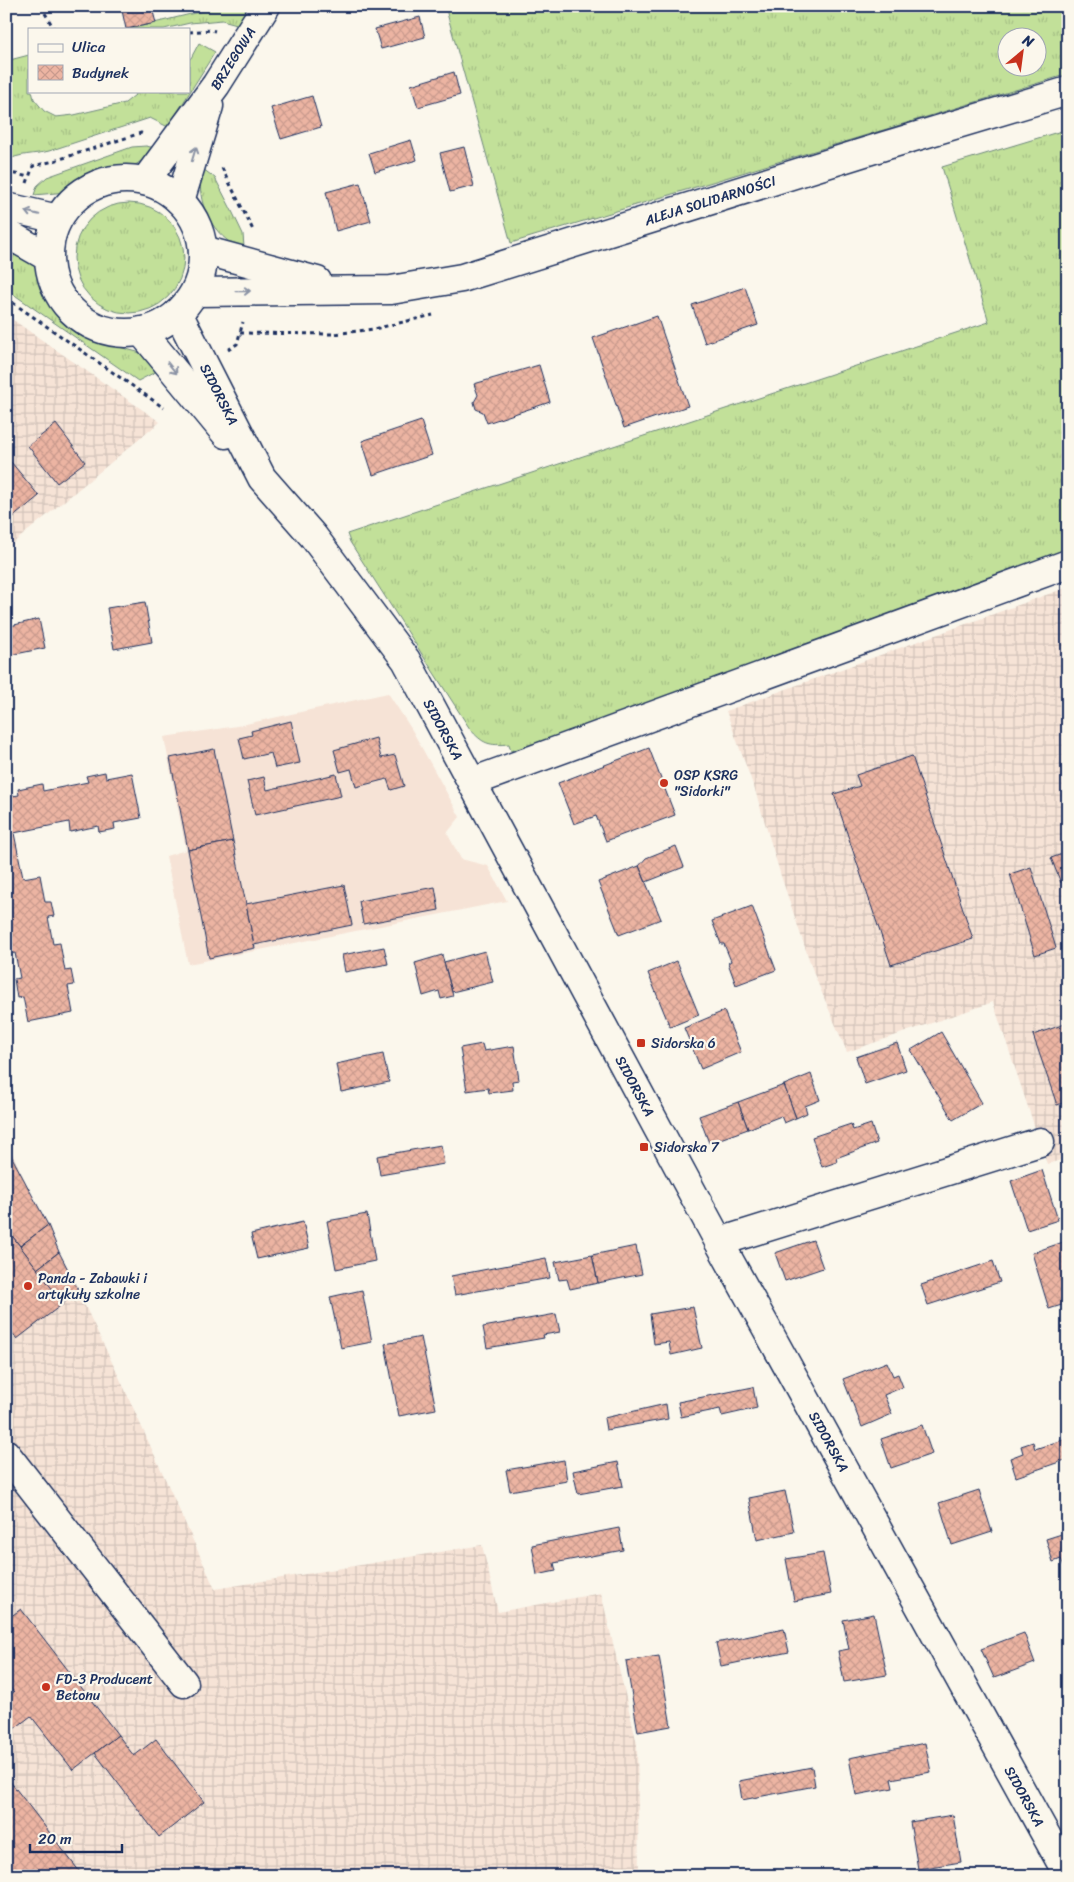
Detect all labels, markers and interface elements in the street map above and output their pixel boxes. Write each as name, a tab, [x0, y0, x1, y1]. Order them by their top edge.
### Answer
street label: BRZEGOWA	[204, 22, 263, 95]
text: N	[1017, 27, 1039, 54]
legend	[28, 28, 190, 92]
north arrow	[996, 28, 1046, 78]
text: Ulica	[72, 34, 106, 60]
text: Budynek	[72, 60, 130, 86]
one-way arrow	[190, 147, 200, 163]
street label: ALEJA SOLIDARNOŚCI	[640, 168, 780, 233]
one-way arrow	[24, 208, 40, 217]
one-way arrow	[235, 286, 251, 296]
street label: SIDORSKA	[193, 359, 245, 430]
one-way arrow	[167, 362, 178, 375]
street label: SIDORSKA	[416, 694, 470, 765]
place label: OSP KSRG "Sidorki"	[674, 763, 738, 804]
marker: OSP KSRG "Sidorki"	[658, 777, 670, 789]
place label: Sidorska 6	[651, 1031, 716, 1056]
marker: Sidorska 6	[635, 1037, 647, 1049]
street label: SIDORSKA	[608, 1051, 661, 1121]
place label: Sidorska 7	[654, 1135, 720, 1160]
marker: Sidorska 7	[638, 1141, 650, 1153]
place label: Panda - Zabawki i artykuły szkolne	[38, 1266, 148, 1307]
marker: Panda - Zabawki i artykuły szkolne	[22, 1280, 34, 1292]
street label: SIDORSKA	[802, 1407, 856, 1477]
place label: FD-3 Producent Betonu	[56, 1667, 153, 1708]
marker: FD-3 Producent Betonu	[40, 1681, 52, 1693]
street label: SIDORSKA	[997, 1761, 1051, 1832]
scale bar	[30, 1822, 122, 1854]
text: 20 m	[38, 1826, 72, 1852]

